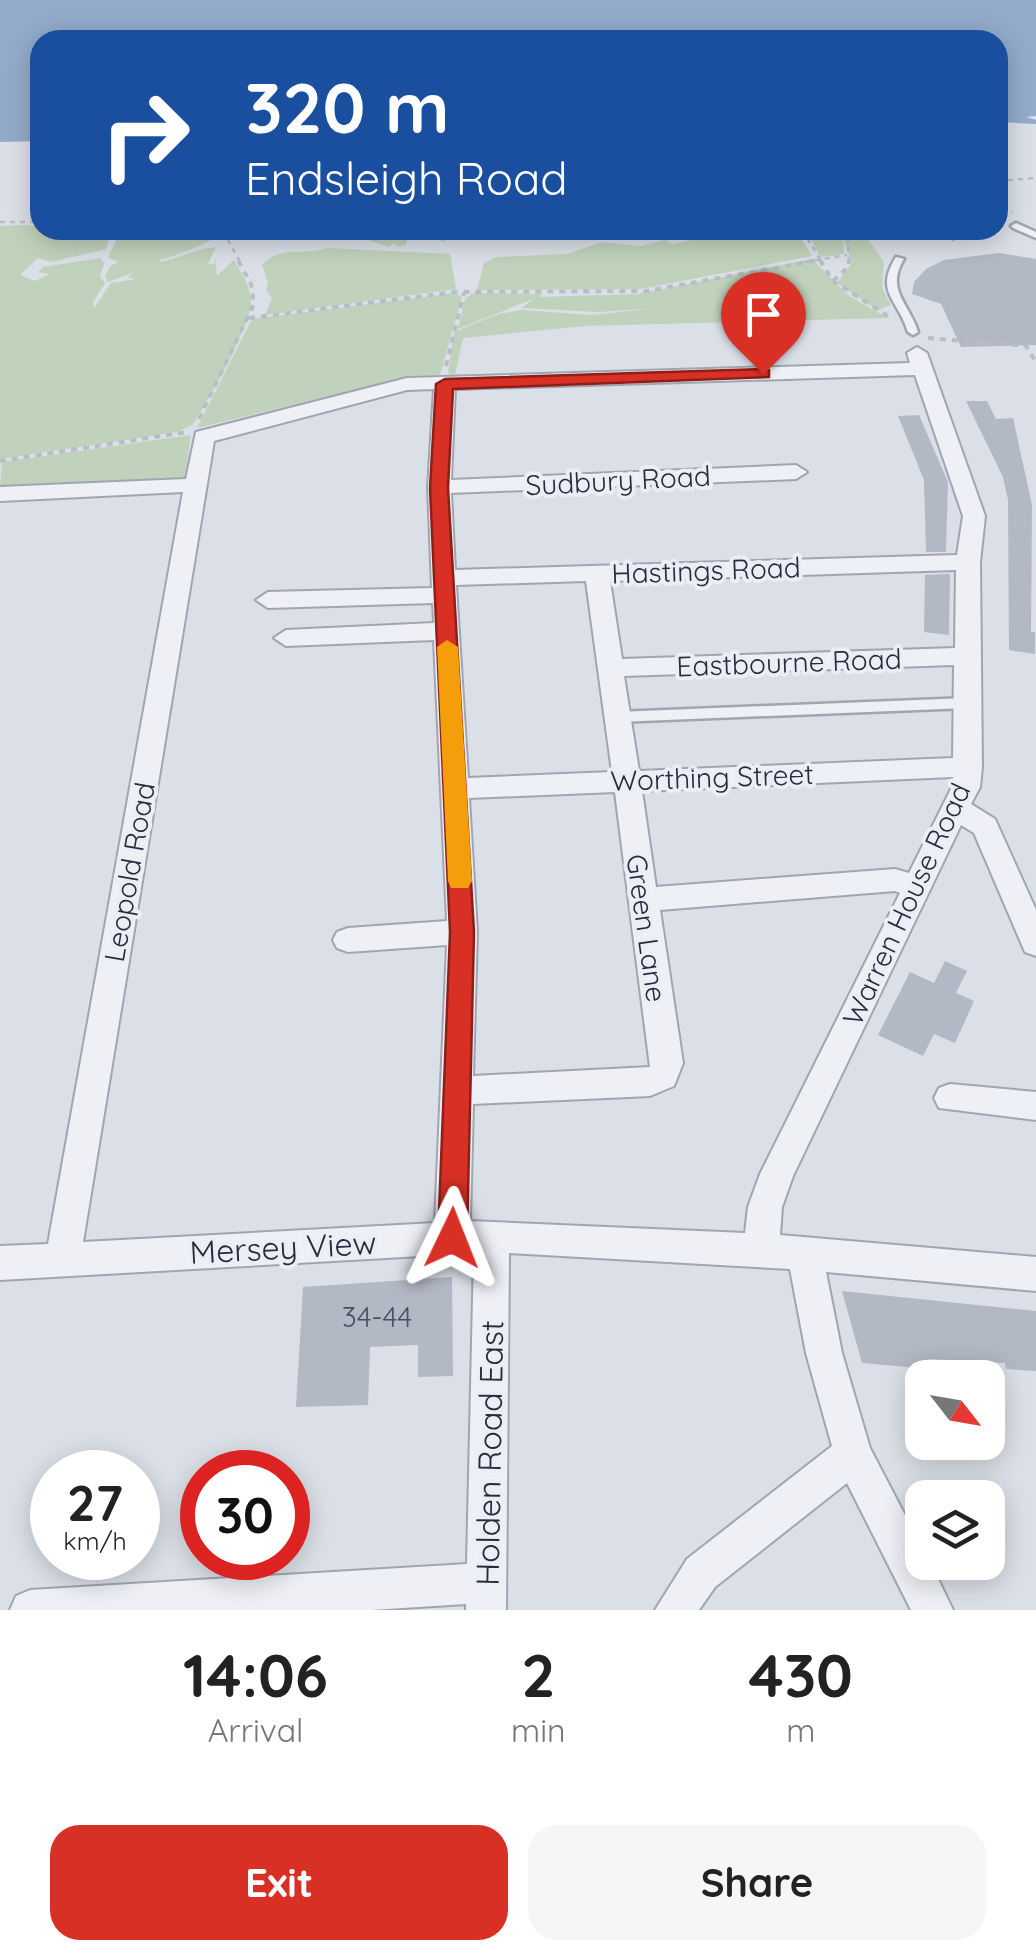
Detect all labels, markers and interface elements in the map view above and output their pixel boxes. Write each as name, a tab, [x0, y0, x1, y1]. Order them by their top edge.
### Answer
text: 320 m	[245, 63, 450, 151]
icon: right	[80, 70, 210, 200]
text: Endsleigh Road	[245, 150, 567, 206]
pin	[721, 272, 806, 375]
icon: arrive	[736, 287, 791, 342]
street label: Sudbury Road	[525, 458, 711, 502]
street label: Hastings Road	[611, 549, 801, 591]
street label: Eastbourne Road	[676, 641, 902, 683]
street label: Worthing Street	[610, 756, 814, 798]
street label: Warren House Road	[834, 777, 978, 1031]
street label: Leopold Road	[96, 779, 162, 965]
street label: Green Lane	[619, 852, 675, 1004]
position arrow	[400, 1186, 504, 1290]
street label: Mersey View	[189, 1222, 377, 1272]
house number: 34-44	[342, 1299, 412, 1334]
street label: Holden Road East	[467, 1320, 511, 1586]
north arrow	[905, 1360, 1005, 1460]
map controls	[905, 1360, 1005, 1580]
speed limit sign: 30	[180, 1450, 310, 1580]
text: 27	[67, 1471, 123, 1534]
button: layers	[905, 1480, 1005, 1580]
text: km/h	[63, 1525, 127, 1556]
text: 14:06	[183, 1637, 328, 1712]
text: 2	[521, 1637, 555, 1712]
text: 430	[749, 1637, 853, 1712]
text: Arrival	[208, 1710, 303, 1750]
text: min	[511, 1710, 566, 1750]
text: m	[786, 1710, 815, 1750]
button: Exit	[50, 1825, 508, 1940]
button: Share	[528, 1825, 986, 1940]

